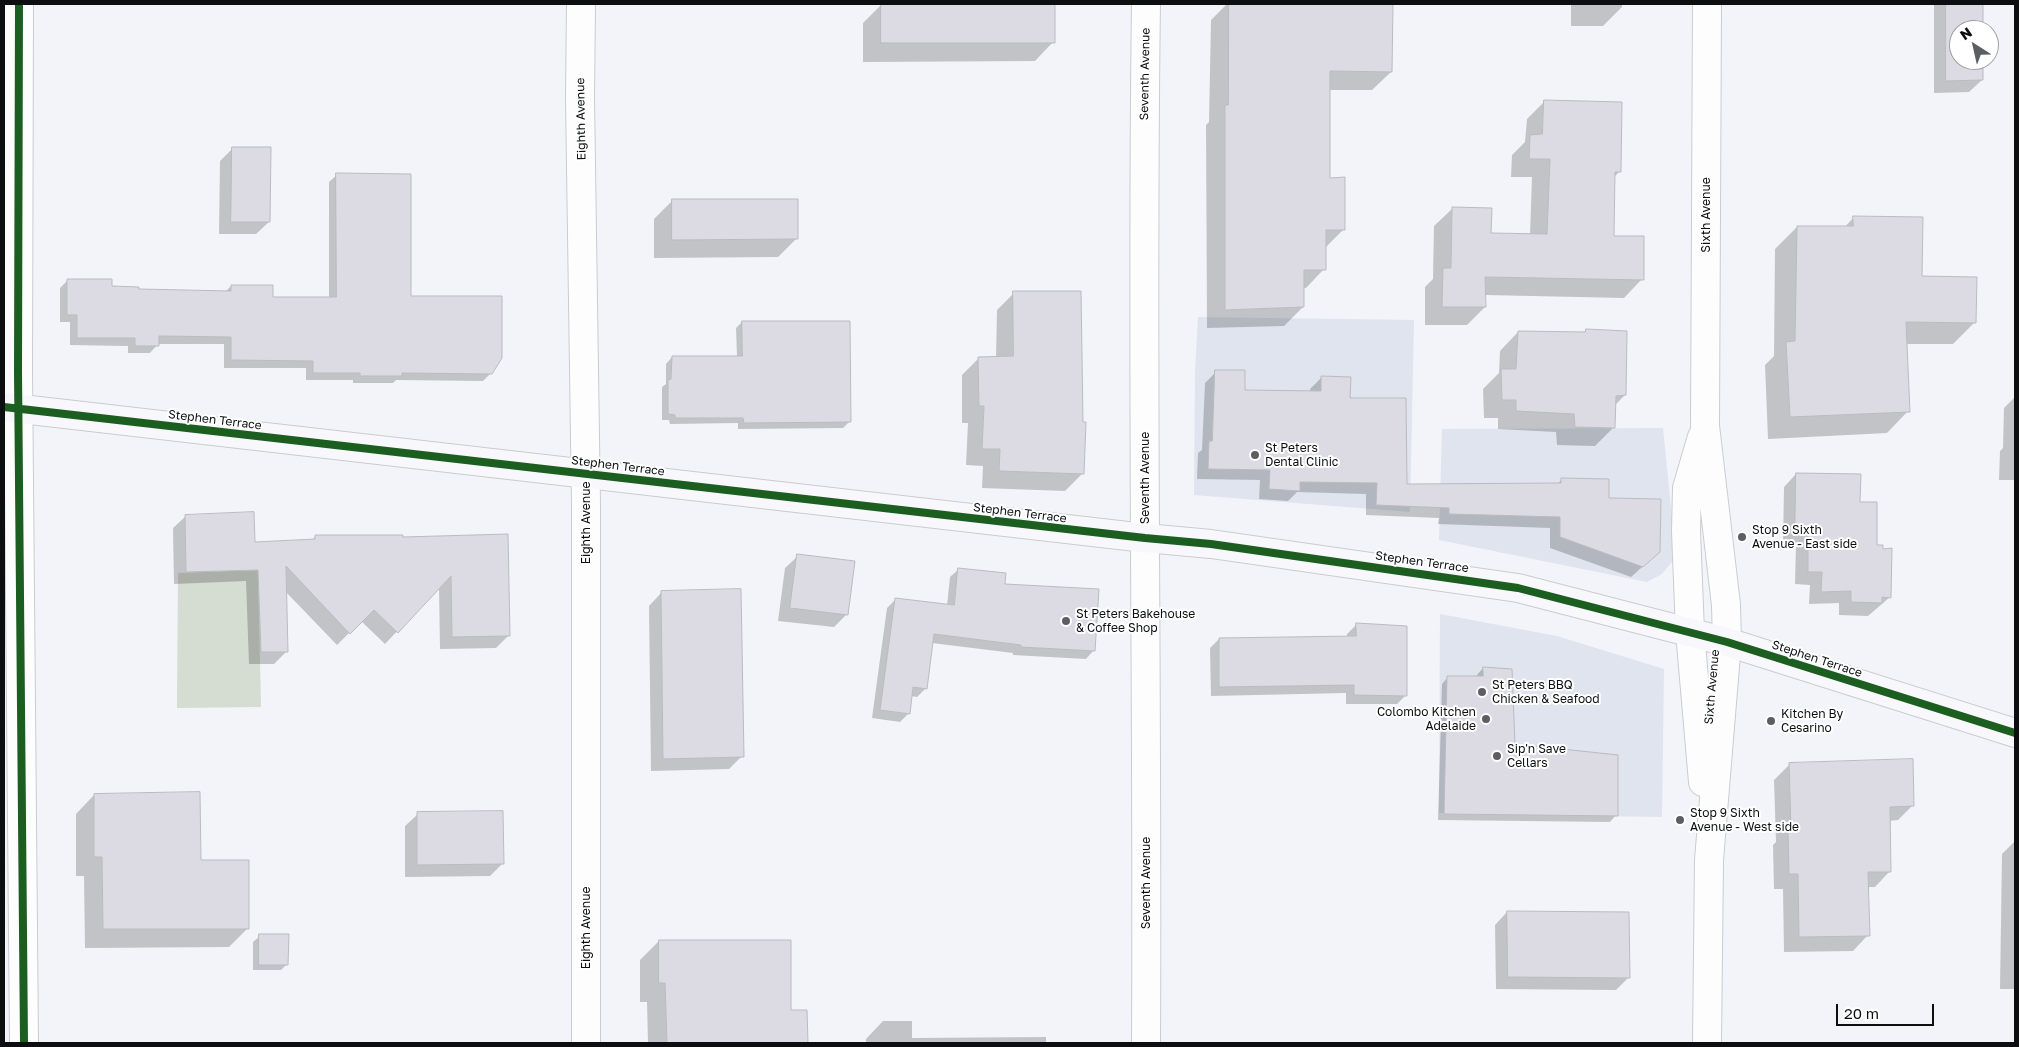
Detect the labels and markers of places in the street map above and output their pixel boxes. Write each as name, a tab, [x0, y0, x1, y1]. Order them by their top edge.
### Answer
place label: St Peters Dental Clinic	[1265, 441, 1338, 469]
marker: St Peters Dental Clinic	[1249, 449, 1261, 461]
place label: Stop 9 Sixth Avenue - East side	[1752, 523, 1857, 551]
marker: Stop 9 Sixth Avenue - East side	[1736, 531, 1748, 543]
place label: St Peters Bakehouse & Coffee Shop	[1076, 607, 1195, 635]
marker: St Peters Bakehouse & Coffee Shop	[1060, 615, 1072, 627]
place label: St Peters BBQ Chicken & Seafood	[1492, 678, 1600, 706]
marker: St Peters BBQ Chicken & Seafood	[1476, 686, 1488, 698]
place label: Colombo Kitchen Adelaide	[1377, 705, 1476, 733]
place label: Kitchen By Cesarino	[1781, 707, 1843, 735]
marker: Colombo Kitchen Adelaide	[1480, 713, 1492, 725]
marker: Kitchen By Cesarino	[1765, 715, 1777, 727]
place label: Sip'n Save Cellars	[1507, 742, 1566, 770]
marker: Sip'n Save Cellars	[1491, 750, 1503, 762]
place label: Stop 9 Sixth Avenue - West side	[1690, 806, 1799, 834]
marker: Stop 9 Sixth Avenue - West side	[1674, 814, 1686, 826]

